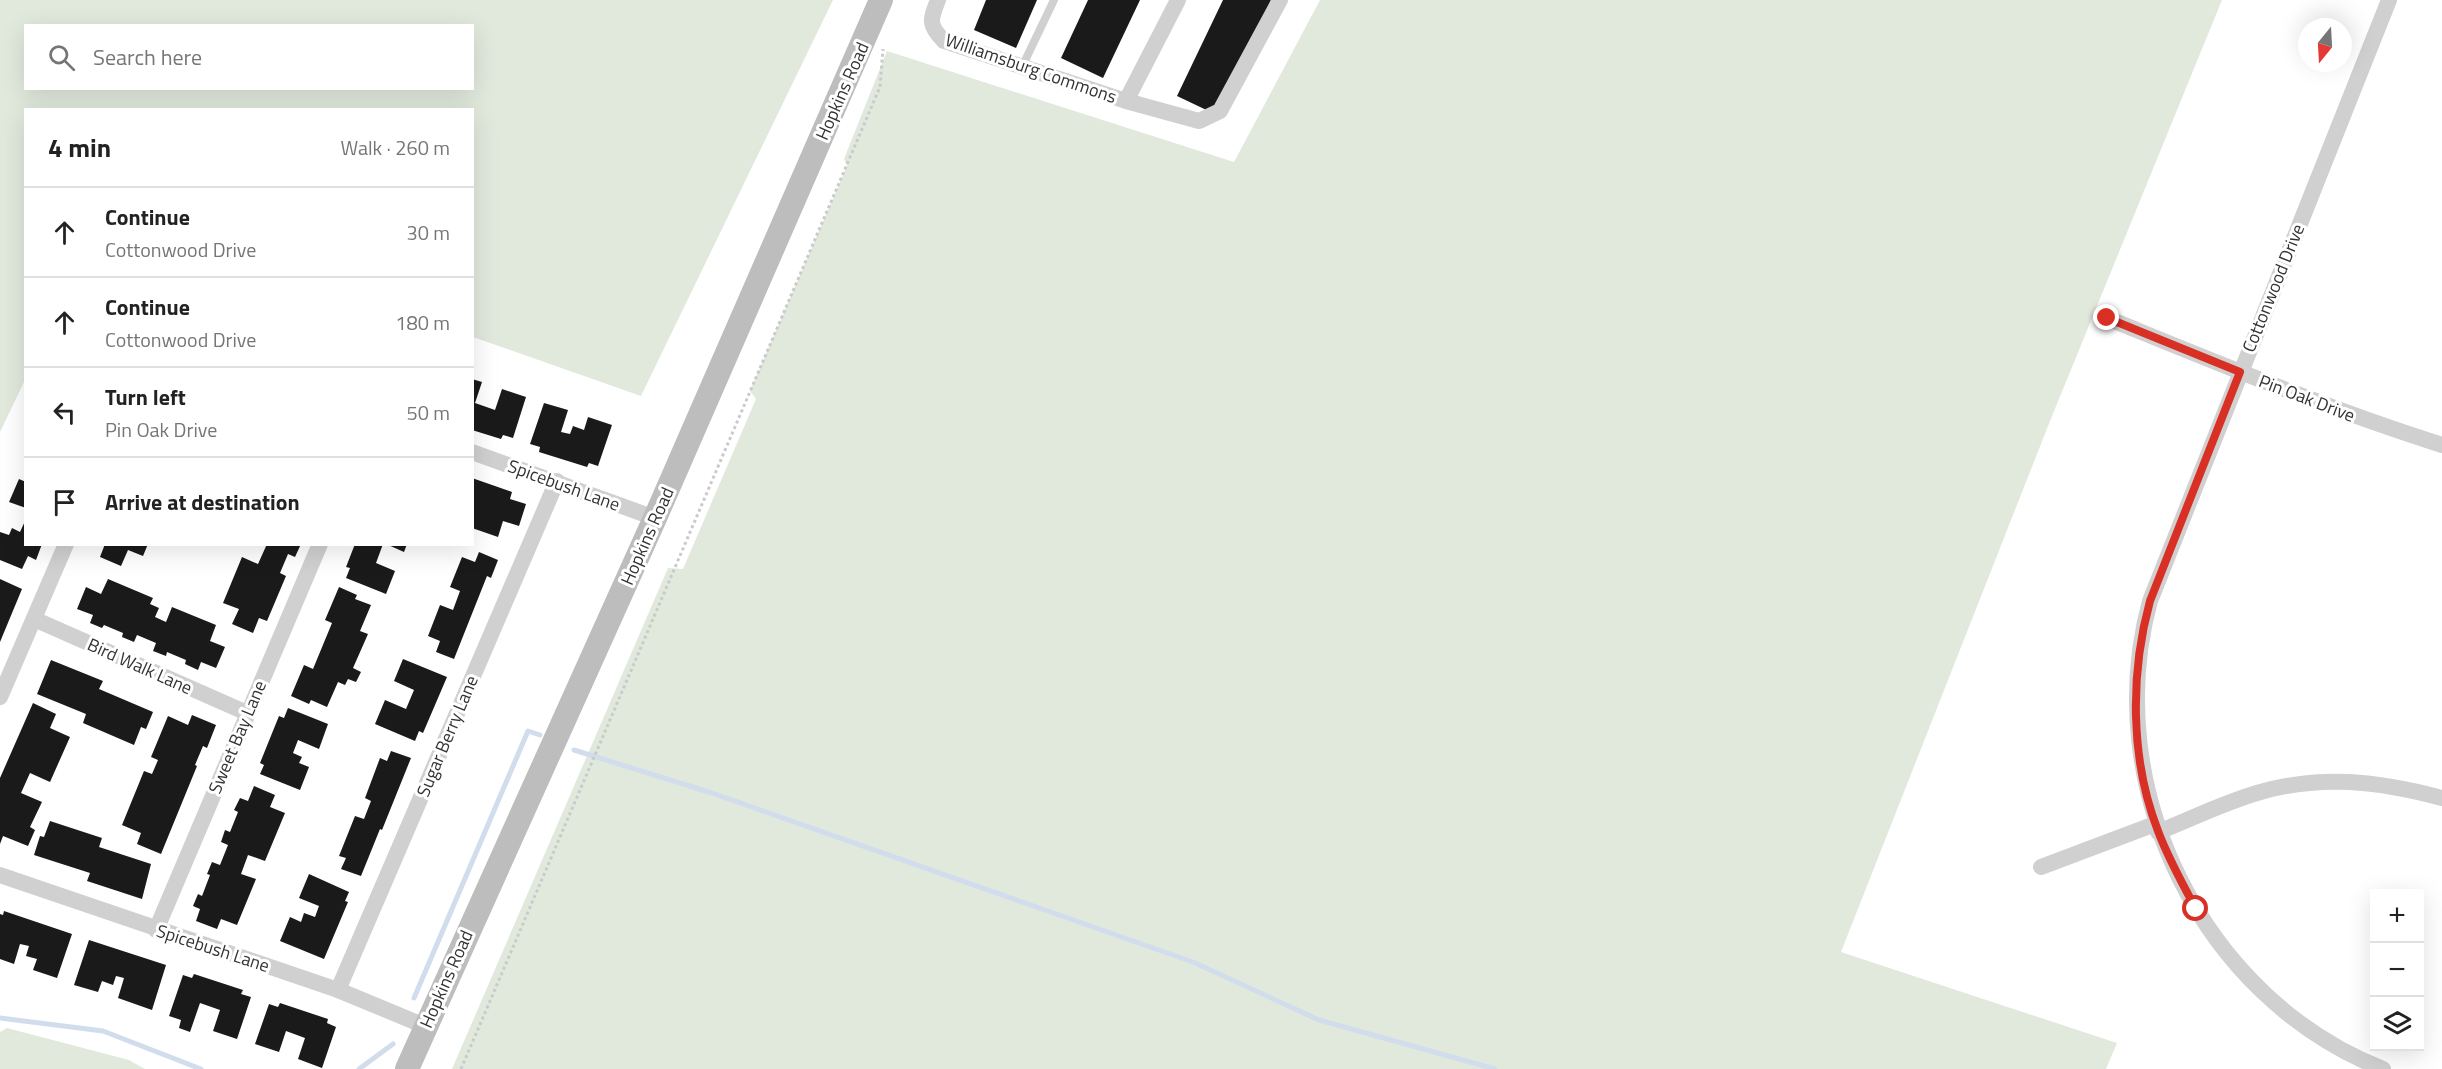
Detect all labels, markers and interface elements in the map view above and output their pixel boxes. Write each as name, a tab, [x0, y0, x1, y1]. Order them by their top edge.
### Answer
north arrow	[2298, 18, 2352, 72]
search box	[24, 24, 474, 90]
street label: Williamsburg Commons	[942, 26, 1120, 110]
street label: Hopkins Road	[808, 38, 876, 144]
text: Search here	[93, 40, 202, 74]
icon: search	[45, 41, 78, 74]
text: 4 min	[48, 128, 111, 167]
text: Walk · 260 m	[341, 132, 450, 163]
text: Continue	[105, 200, 190, 234]
icon: ahead	[48, 216, 81, 249]
text: 30 m	[406, 217, 450, 248]
street label: Cottonwood Drive	[2235, 220, 2311, 356]
text: Cottonwood Drive	[105, 234, 256, 265]
text: Continue	[105, 290, 190, 324]
route end	[2093, 304, 2119, 330]
icon: ahead	[48, 306, 81, 339]
text: 180 m	[395, 307, 450, 338]
text: Cottonwood Drive	[105, 324, 256, 355]
street label: Pin Oak Drive	[2255, 367, 2359, 429]
text: Turn left	[105, 380, 186, 414]
icon: left	[48, 396, 81, 429]
text: 50 m	[406, 397, 450, 428]
text: Pin Oak Drive	[105, 414, 217, 445]
street label: Spicebush Lane	[504, 452, 624, 518]
street label: Hopkins Road	[613, 483, 681, 589]
text: Arrive at destination	[105, 485, 300, 519]
icon: arrive	[48, 486, 81, 519]
street label: Bird Walk Lane	[83, 631, 197, 701]
street label: Sugar Berry Lane	[409, 671, 485, 801]
street label: Sweet Bay Lane	[201, 676, 273, 798]
map controls	[2370, 889, 2424, 1051]
button: +	[2370, 889, 2424, 943]
route start	[2182, 895, 2208, 921]
street label: Spicebush Lane	[153, 917, 273, 979]
street label: Hopkins Road	[412, 926, 480, 1032]
button: −	[2370, 943, 2424, 997]
button: layers	[2370, 997, 2424, 1051]

